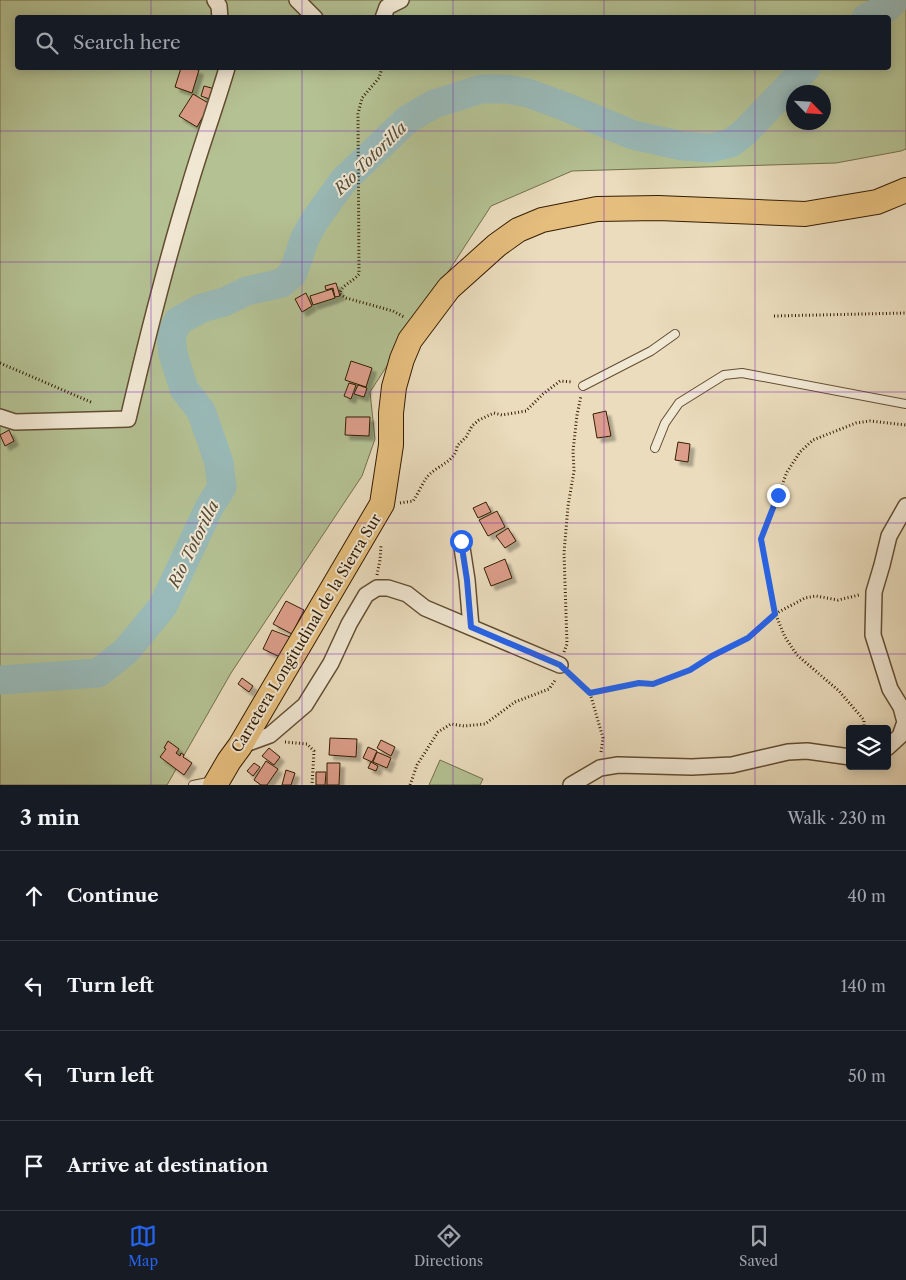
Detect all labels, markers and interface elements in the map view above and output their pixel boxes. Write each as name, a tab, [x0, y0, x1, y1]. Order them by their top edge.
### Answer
search box	[15, 15, 891, 70]
icon: search	[33, 29, 61, 57]
text: Search here	[73, 31, 181, 54]
north arrow	[786, 85, 831, 130]
water label: Rio Totorilla	[328, 117, 411, 200]
route end	[767, 484, 790, 507]
water label: Rio Totorilla	[162, 497, 223, 593]
street label: Carretera Longitudinal de la Sierra Sur	[227, 509, 385, 756]
route start	[450, 530, 473, 553]
map controls	[846, 725, 891, 770]
button: layers	[846, 725, 891, 770]
text: 3 min	[20, 805, 80, 830]
text: Walk · 230 m	[787, 808, 886, 828]
icon: ahead	[20, 882, 48, 910]
text: Continue	[67, 884, 159, 907]
text: 40 m	[847, 886, 886, 906]
icon: left	[20, 972, 48, 1000]
text: Turn left	[67, 974, 154, 997]
text: 140 m	[841, 976, 886, 996]
icon: left	[20, 1062, 48, 1090]
text: Turn left	[67, 1064, 154, 1087]
text: 50 m	[848, 1066, 886, 1086]
icon: arrive	[20, 1152, 48, 1180]
text: Arrive at destination	[67, 1154, 268, 1177]
tab: Map	[128, 1222, 158, 1270]
tab: Directions	[414, 1222, 483, 1270]
tab: Saved	[739, 1222, 778, 1270]

